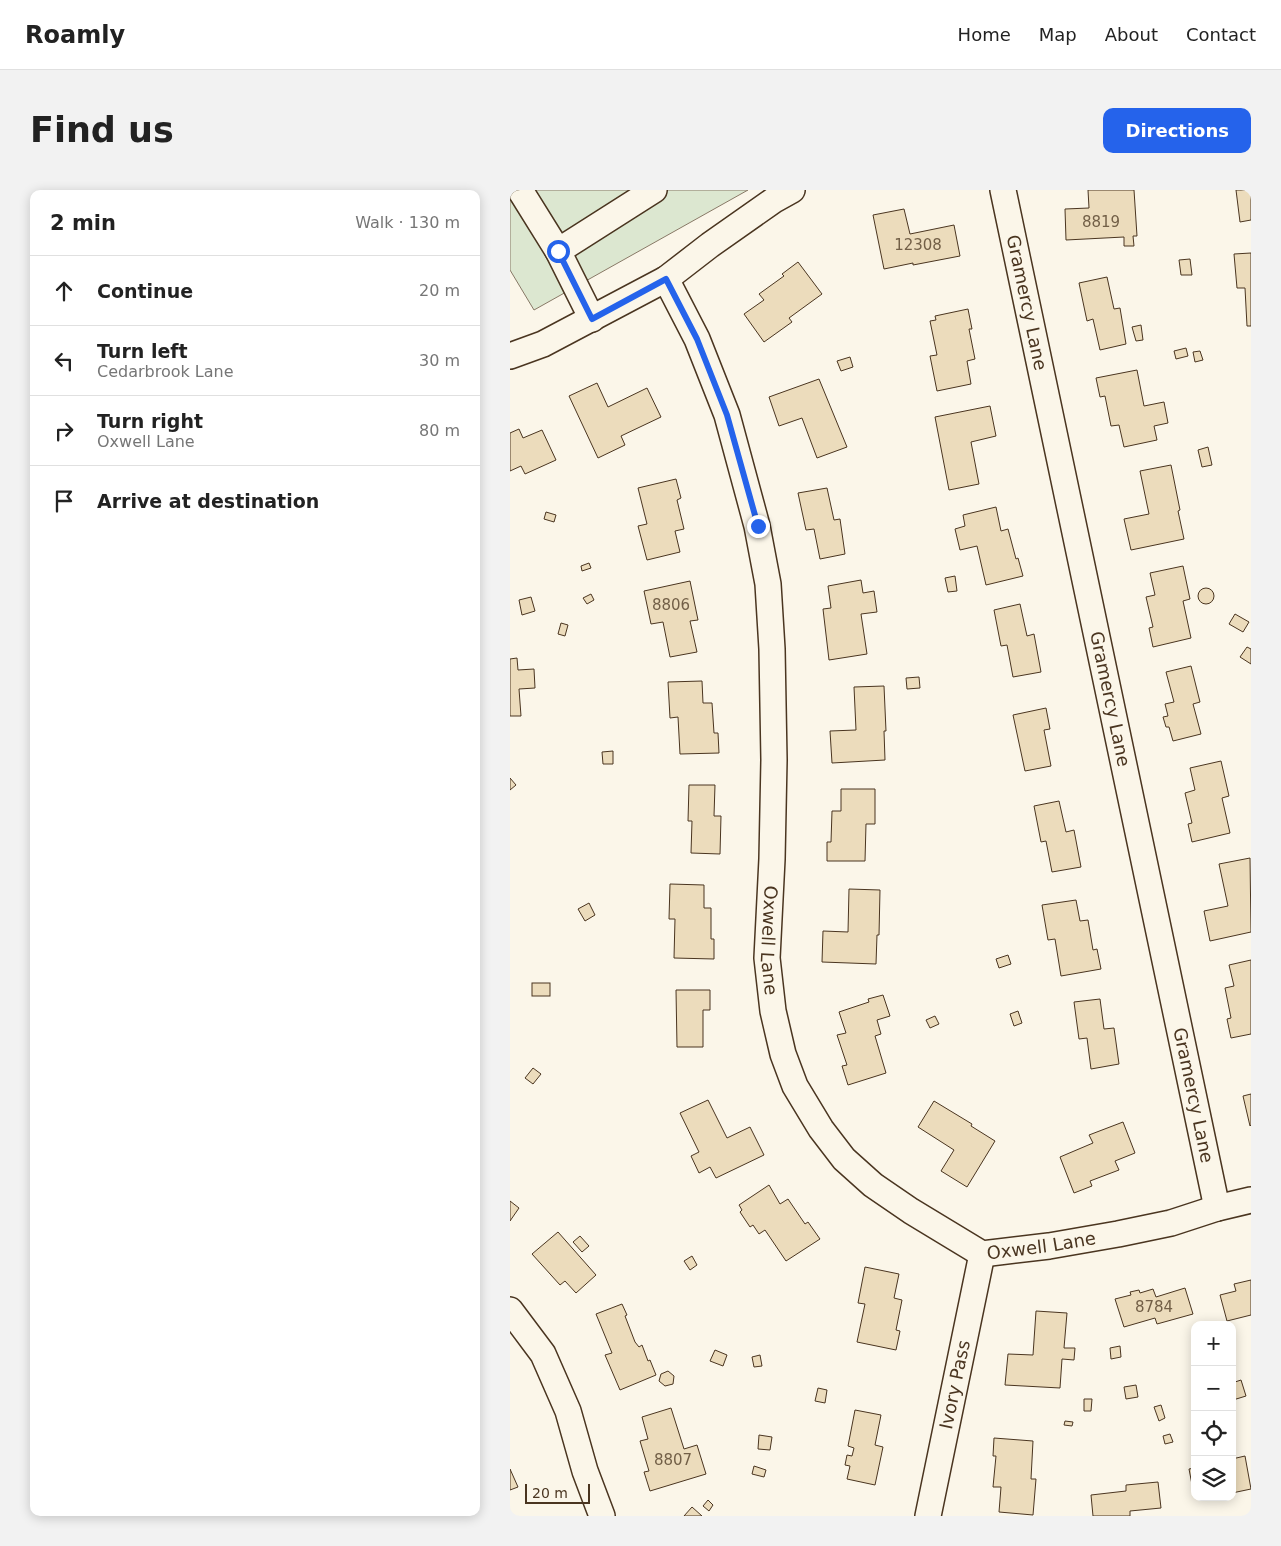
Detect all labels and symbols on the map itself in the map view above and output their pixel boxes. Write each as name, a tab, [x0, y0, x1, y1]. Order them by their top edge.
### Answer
house number: 8819	[1082, 213, 1120, 231]
street label: Gramercy Lane	[1003, 233, 1052, 372]
house number: 12308	[894, 236, 942, 254]
route start	[547, 240, 570, 263]
route end	[747, 515, 770, 538]
house number: 8806	[652, 596, 690, 614]
street label: Gramercy Lane	[1086, 629, 1135, 768]
street label: Oxwell Lane	[757, 885, 782, 996]
street label: Gramercy Lane	[1169, 1025, 1218, 1165]
street label: Oxwell Lane	[985, 1227, 1097, 1263]
house number: 8784	[1135, 1298, 1173, 1316]
street label: Ivory Pass	[935, 1338, 974, 1431]
house number: 8807	[654, 1451, 692, 1469]
scale bar	[525, 1481, 590, 1504]

